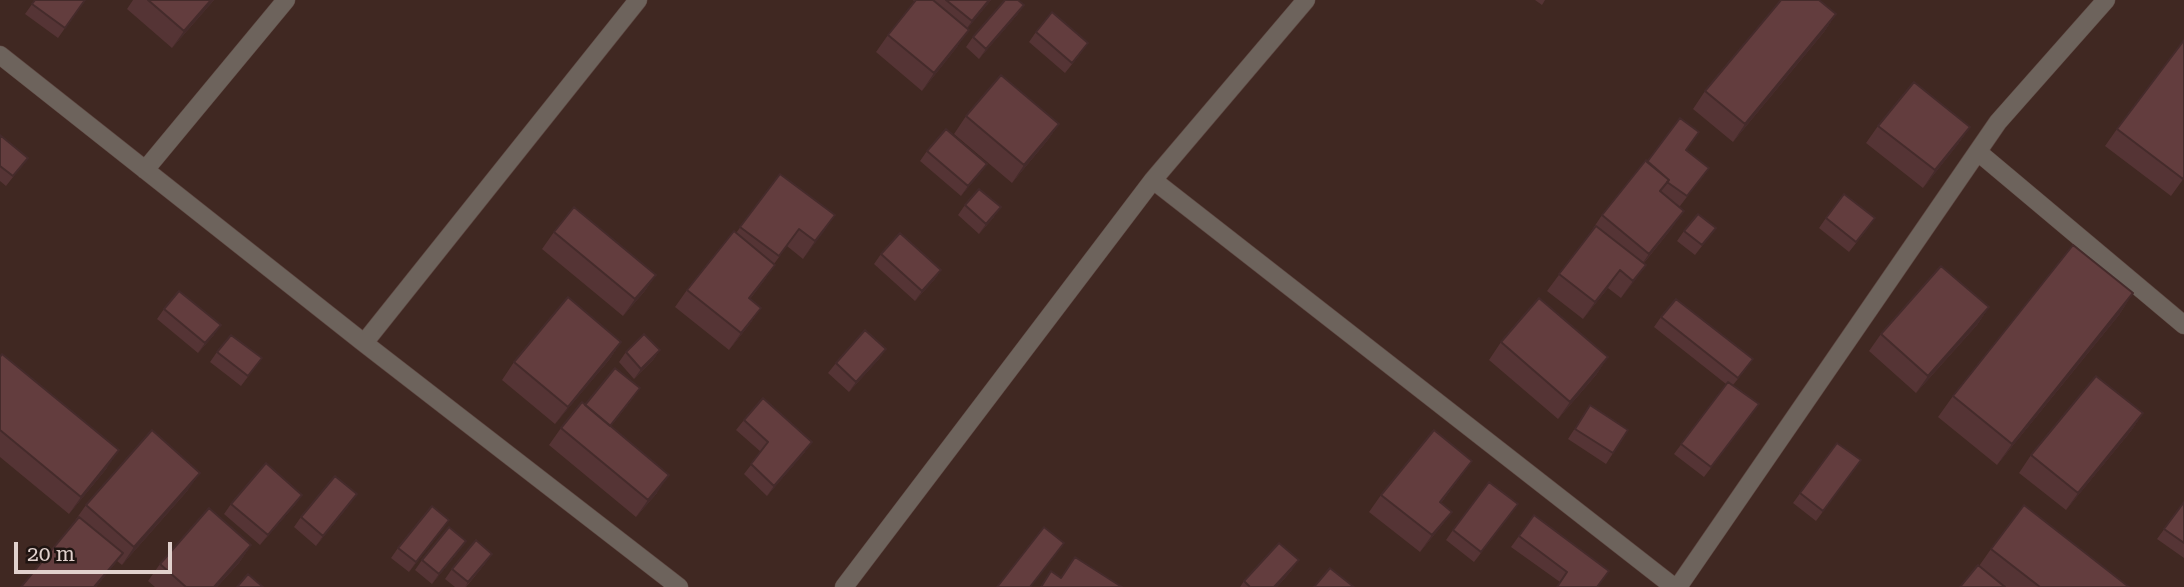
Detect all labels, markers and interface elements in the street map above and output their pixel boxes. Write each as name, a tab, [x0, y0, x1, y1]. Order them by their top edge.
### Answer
scale bar	[18, 528, 175, 572]
text: 20 m	[27, 542, 75, 566]

